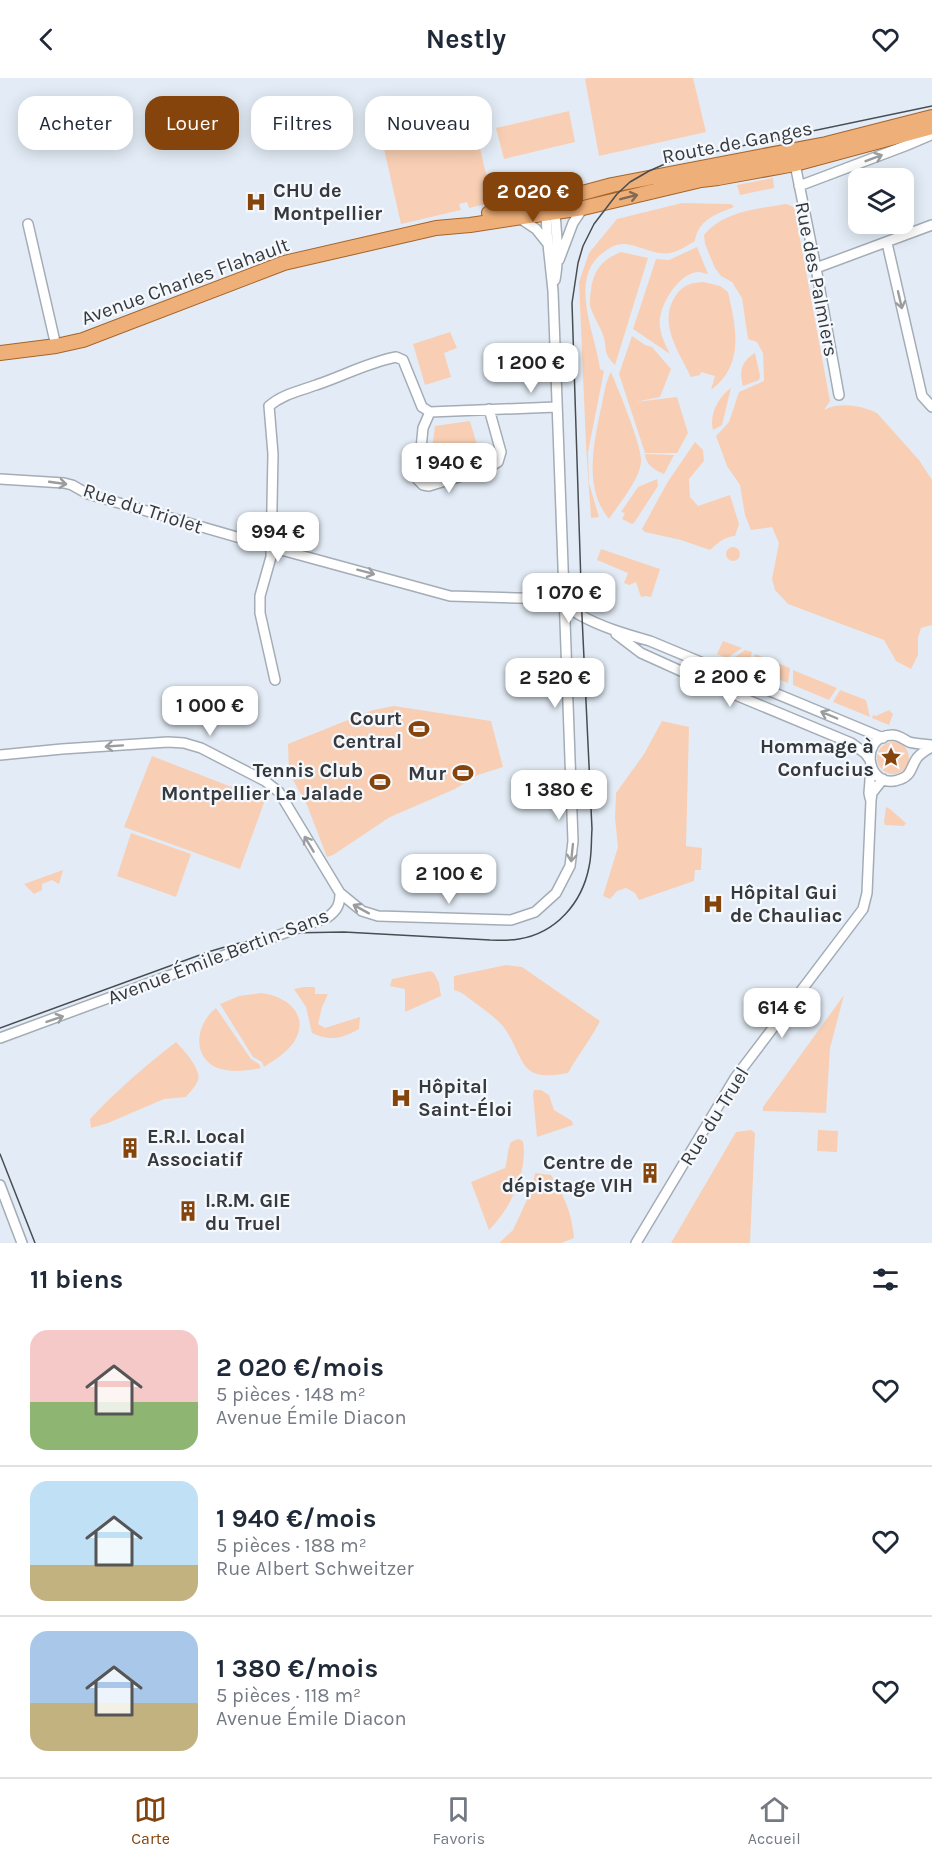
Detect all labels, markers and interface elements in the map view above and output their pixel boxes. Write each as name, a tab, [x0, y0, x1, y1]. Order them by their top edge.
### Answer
icon: back	[30, 23, 63, 56]
text: Nestly	[426, 23, 506, 55]
icon: heart	[869, 23, 902, 56]
chip: Acheter	[18, 96, 133, 150]
chip: Louer	[145, 96, 239, 150]
chip: Filtres	[251, 96, 353, 150]
chip: Nouveau	[365, 96, 492, 150]
street label: Route de Ganges	[660, 117, 814, 168]
one-way arrow	[864, 152, 883, 163]
map controls	[848, 168, 914, 234]
button: layers	[848, 168, 914, 234]
pin: 2 020 €	[478, 172, 588, 223]
place label: CHU de Montpellier	[273, 179, 382, 225]
text: 2 020 €	[497, 180, 569, 203]
hospital icon: CHU de Montpellier	[244, 190, 268, 214]
one-way arrow	[619, 191, 638, 203]
street label: Rue des Palmiers	[790, 200, 843, 358]
street label: Avenue Charles Flahault	[78, 233, 293, 330]
one-way arrow	[894, 290, 906, 309]
pin: 1 200 €	[476, 343, 586, 394]
text: 1 200 €	[497, 351, 565, 374]
pin: 1 940 €	[394, 443, 504, 494]
text: 1 940 €	[416, 451, 482, 474]
one-way arrow	[48, 477, 68, 488]
street label: Rue du Triolet	[80, 478, 206, 539]
pin: 994 €	[236, 512, 320, 563]
text: 994 €	[251, 520, 305, 543]
one-way arrow	[356, 567, 375, 579]
pin: 1 070 €	[514, 573, 624, 624]
text: 1 070 €	[536, 581, 602, 604]
pin: 2 200 €	[675, 657, 785, 708]
pin: 2 520 €	[500, 658, 610, 709]
text: 2 200 €	[694, 665, 766, 688]
text: 2 520 €	[519, 666, 591, 689]
pin: 1 000 €	[155, 686, 265, 737]
text: 1 000 €	[176, 694, 244, 717]
place label: Court Central	[333, 707, 402, 753]
one-way arrow	[820, 709, 838, 720]
sports icon: Court Central	[407, 717, 431, 741]
place label: Hommage à Confucius	[760, 735, 874, 781]
one-way arrow	[105, 740, 125, 751]
place icon: Hommage à Confucius	[879, 745, 903, 769]
place label: Tennis Club Montpellier La Jalade	[161, 759, 363, 805]
sports icon: Mur	[451, 761, 475, 785]
place label: Mur	[408, 762, 446, 785]
sports icon: Tennis Club Montpellier La Jalade	[368, 770, 392, 794]
pin: 1 380 €	[504, 770, 614, 821]
text: 1 380 €	[525, 778, 593, 801]
one-way arrow	[303, 835, 315, 852]
one-way arrow	[566, 842, 577, 862]
pin: 2 100 €	[394, 854, 504, 905]
text: 2 100 €	[415, 862, 483, 885]
place label: Hôpital Gui de Chauliac	[730, 881, 842, 927]
hospital icon: Hôpital Gui de Chauliac	[701, 892, 725, 916]
street label: Avenue Émile Bertin-Sans	[104, 903, 332, 1009]
one-way arrow	[353, 903, 370, 915]
pin: 614 €	[740, 988, 824, 1039]
text: 614 €	[758, 996, 806, 1019]
one-way arrow	[45, 1012, 64, 1023]
street label: Rue du Truel	[675, 1063, 754, 1170]
place label: Hôpital Saint-Éloi	[418, 1075, 513, 1121]
hospital icon: Hôpital Saint-Éloi	[389, 1086, 413, 1110]
place label: E.R.I. Local Associatif	[147, 1125, 245, 1171]
building icon: E.R.I. Local Associatif	[118, 1136, 142, 1160]
place label: Centre de dépistage VIH	[502, 1151, 633, 1197]
building icon: Centre de dépistage VIH	[638, 1161, 662, 1185]
place label: I.R.M. GIE du Truel	[205, 1189, 291, 1235]
building icon: I.R.M. GIE du Truel	[176, 1199, 200, 1223]
icon: filters	[869, 1263, 902, 1296]
text: 11 biens	[30, 1264, 123, 1295]
text: 2 020 €/mois	[216, 1352, 384, 1383]
icon: home	[78, 1354, 150, 1426]
icon: heart	[869, 1374, 902, 1407]
text: 5 pièces · 148 m²	[216, 1383, 366, 1406]
text: Avenue Émile Diacon	[216, 1406, 407, 1429]
text: 1 940 €/mois	[216, 1503, 377, 1534]
icon: home	[78, 1505, 150, 1577]
icon: heart	[869, 1525, 902, 1558]
text: 5 pièces · 188 m²	[216, 1534, 367, 1557]
text: Rue Albert Schweitzer	[216, 1557, 414, 1580]
text: 1 380 €/mois	[216, 1653, 378, 1684]
icon: home	[78, 1655, 150, 1727]
icon: heart	[869, 1675, 902, 1708]
text: 5 pièces · 118 m²	[216, 1684, 361, 1707]
text: Avenue Émile Diacon	[216, 1707, 407, 1730]
tab: Carte	[131, 1793, 170, 1848]
tab: Favoris	[433, 1793, 485, 1848]
tab: Accueil	[748, 1793, 801, 1848]

